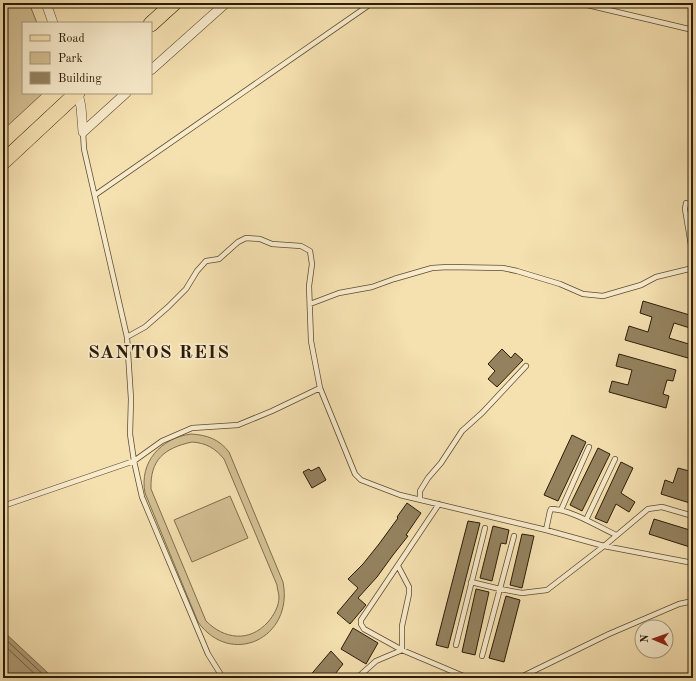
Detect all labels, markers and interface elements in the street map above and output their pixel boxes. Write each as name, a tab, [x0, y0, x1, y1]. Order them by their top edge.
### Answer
legend	[22, 22, 152, 94]
text: Road	[58, 33, 85, 45]
text: Park	[58, 53, 83, 65]
text: Building	[58, 73, 102, 85]
district label: SANTOS REIS	[88, 344, 230, 363]
north arrow	[634, 619, 674, 659]
text: N	[640, 634, 651, 643]

